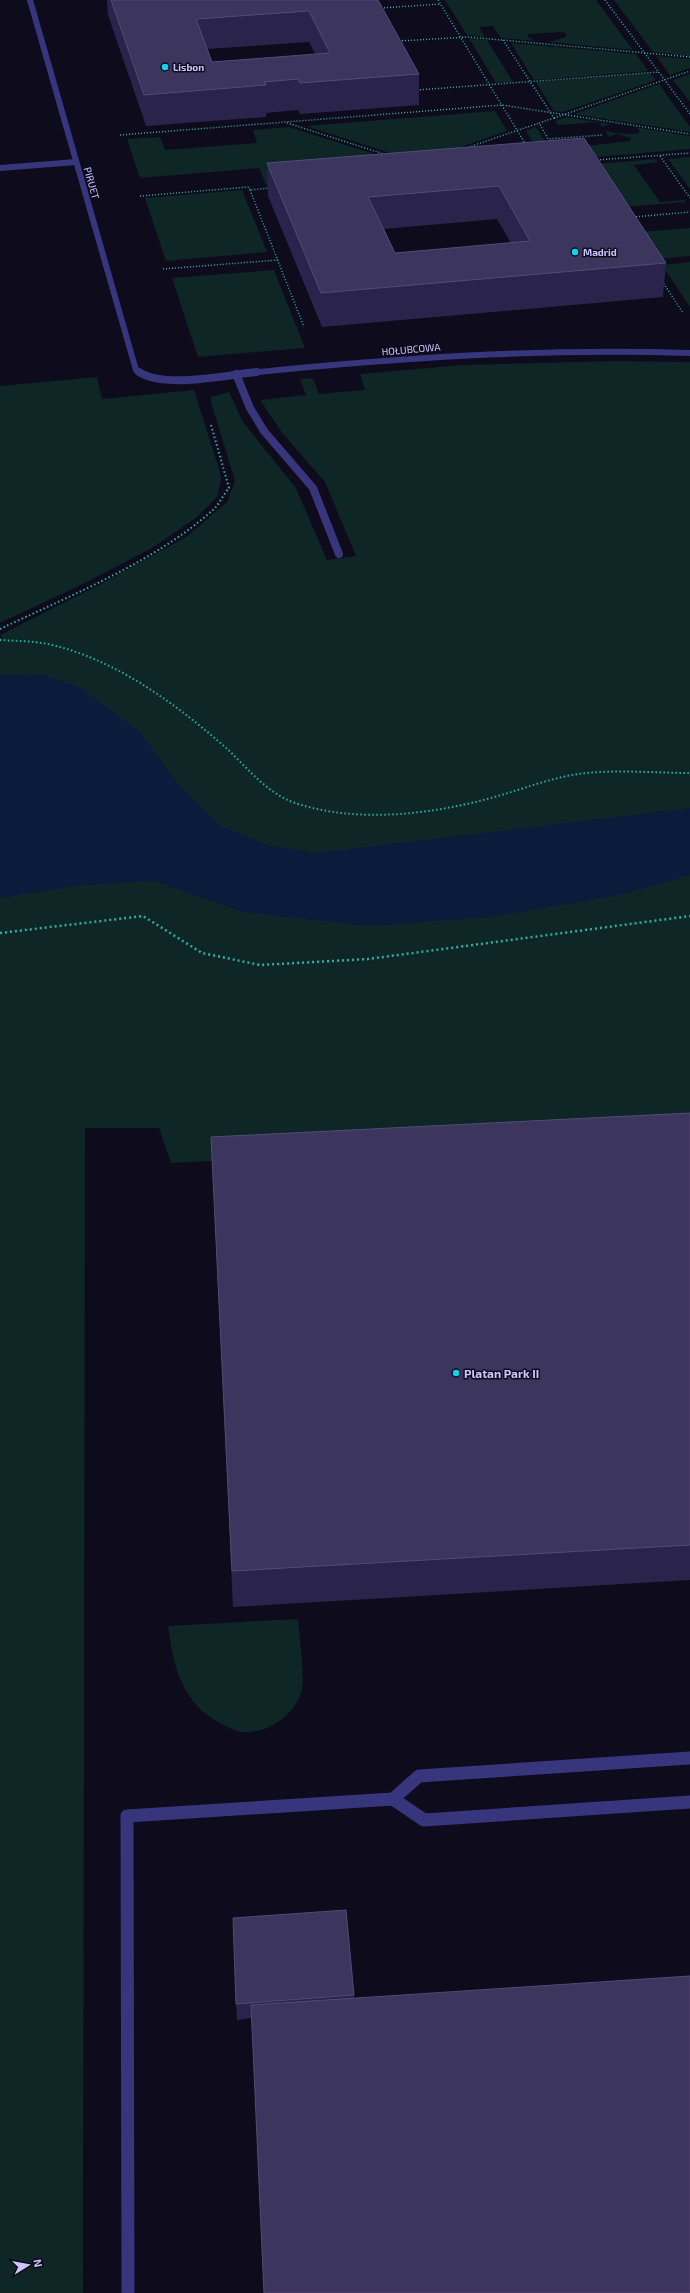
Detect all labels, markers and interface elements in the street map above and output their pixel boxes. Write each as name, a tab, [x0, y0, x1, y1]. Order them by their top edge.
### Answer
place label: Lisbon	[173, 61, 204, 73]
marker: Lisbon	[160, 62, 170, 72]
street label: PIRUET	[82, 166, 102, 201]
place label: Madrid	[583, 246, 617, 258]
marker: Madrid	[570, 247, 580, 257]
street label: HOŁUBCOWA	[381, 340, 442, 358]
place label: Platan Park II	[464, 1366, 539, 1380]
marker: Platan Park II	[451, 1368, 461, 1378]
north arrow	[8, 2245, 48, 2285]
text: N	[31, 2258, 45, 2268]

